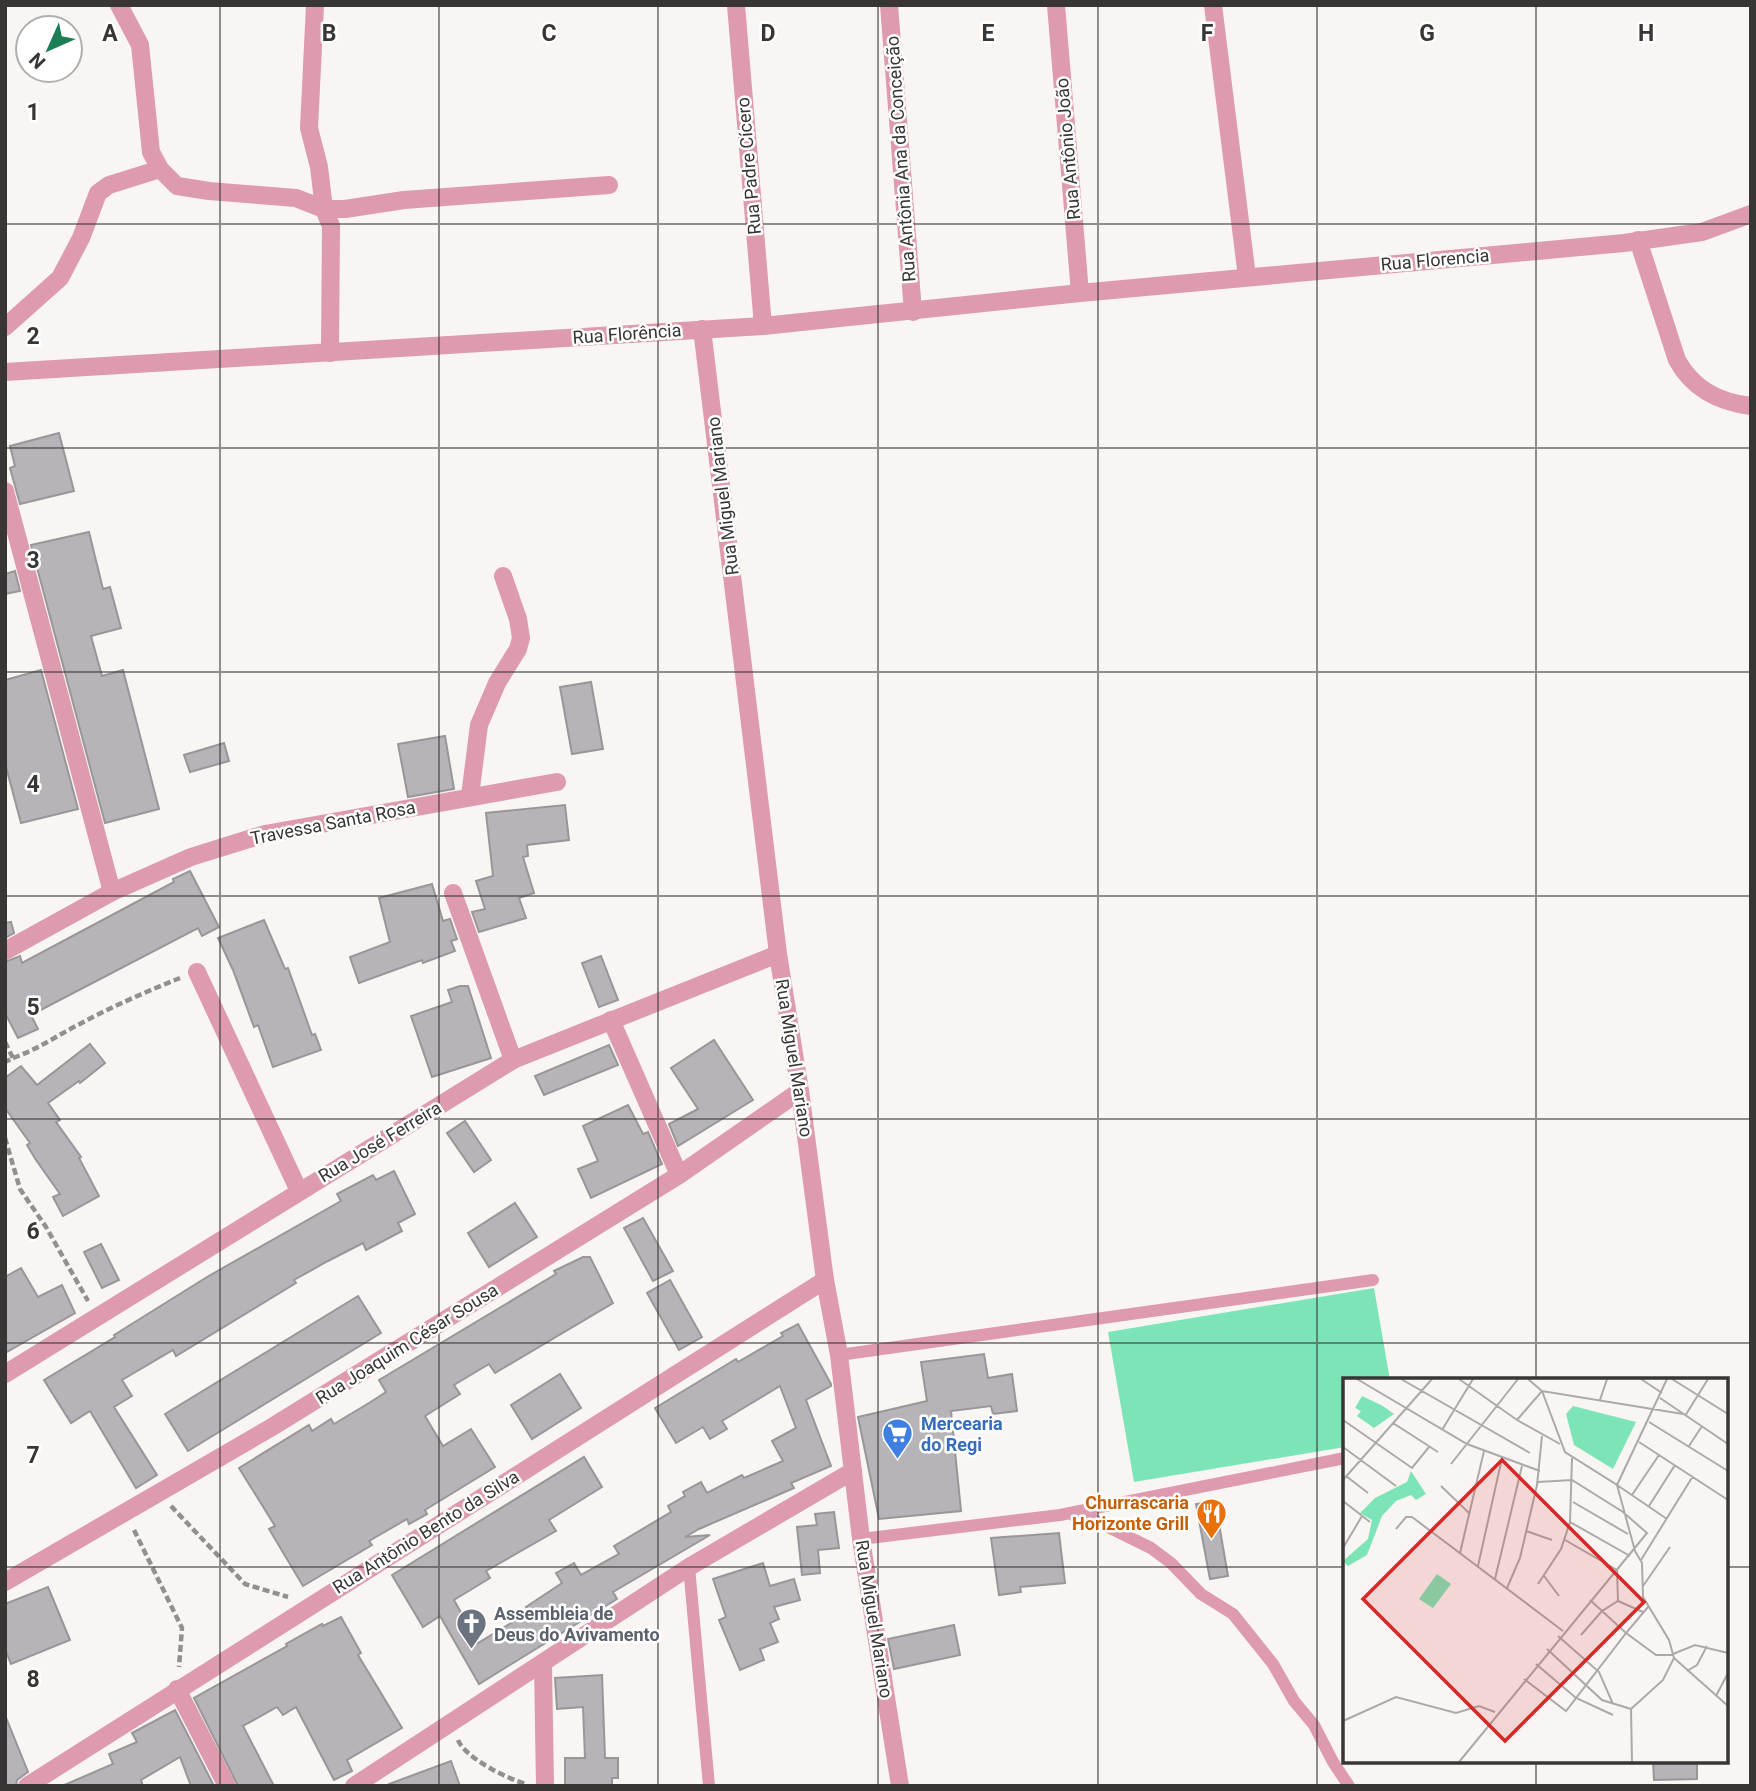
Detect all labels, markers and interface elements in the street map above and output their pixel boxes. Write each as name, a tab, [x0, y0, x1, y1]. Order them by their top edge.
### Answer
north arrow	[14, 14, 84, 84]
text: A	[102, 20, 118, 47]
text: B	[322, 20, 336, 47]
text: C	[541, 20, 557, 47]
text: D	[761, 20, 775, 47]
text: E	[982, 20, 995, 47]
text: F	[1201, 20, 1214, 47]
text: G	[1419, 20, 1435, 47]
text: H	[1638, 20, 1654, 47]
street label: Rua Antônia Ana da Conceição	[881, 35, 920, 283]
text: N	[24, 48, 50, 74]
street label: Rua Antônio João	[1051, 77, 1084, 221]
street label: Rua Padre Cícero	[732, 97, 765, 236]
text: 1	[26, 99, 40, 126]
street label: Rua Florencia	[1380, 244, 1490, 275]
street label: Rua Florência	[572, 319, 682, 348]
text: 2	[26, 323, 40, 350]
street label: Rua Miguel Mariano	[702, 415, 743, 577]
text: 3	[26, 547, 40, 574]
text: 4	[26, 771, 40, 798]
street label: Travessa Santa Rosa	[249, 796, 417, 849]
street label: Rua Miguel Mariano	[772, 977, 817, 1138]
text: 5	[26, 994, 40, 1021]
street label: Rua José Ferreira	[315, 1097, 445, 1187]
text: 6	[26, 1218, 40, 1245]
street label: Rua Joaquim César Sousa	[312, 1279, 502, 1408]
inset map	[1343, 1378, 1728, 1763]
place label: Mercearia do Regi	[921, 1413, 1003, 1455]
supermarket icon: Mercearia do Regi	[881, 1417, 915, 1461]
text: 7	[26, 1442, 40, 1469]
street label: Rua Antônio Bento da Silva	[329, 1466, 523, 1598]
place label: Churrascaria Horizonte Grill	[1072, 1492, 1189, 1534]
restaurant icon: Churrascaria Horizonte Grill	[1195, 1496, 1229, 1540]
street label: Rua Miguel Mariano	[852, 1538, 897, 1699]
place label: Assembleia de Deus do Avivamento	[494, 1603, 660, 1645]
church icon: Assembleia de Deus do Avivamento	[454, 1607, 488, 1651]
text: 8	[26, 1666, 40, 1693]

